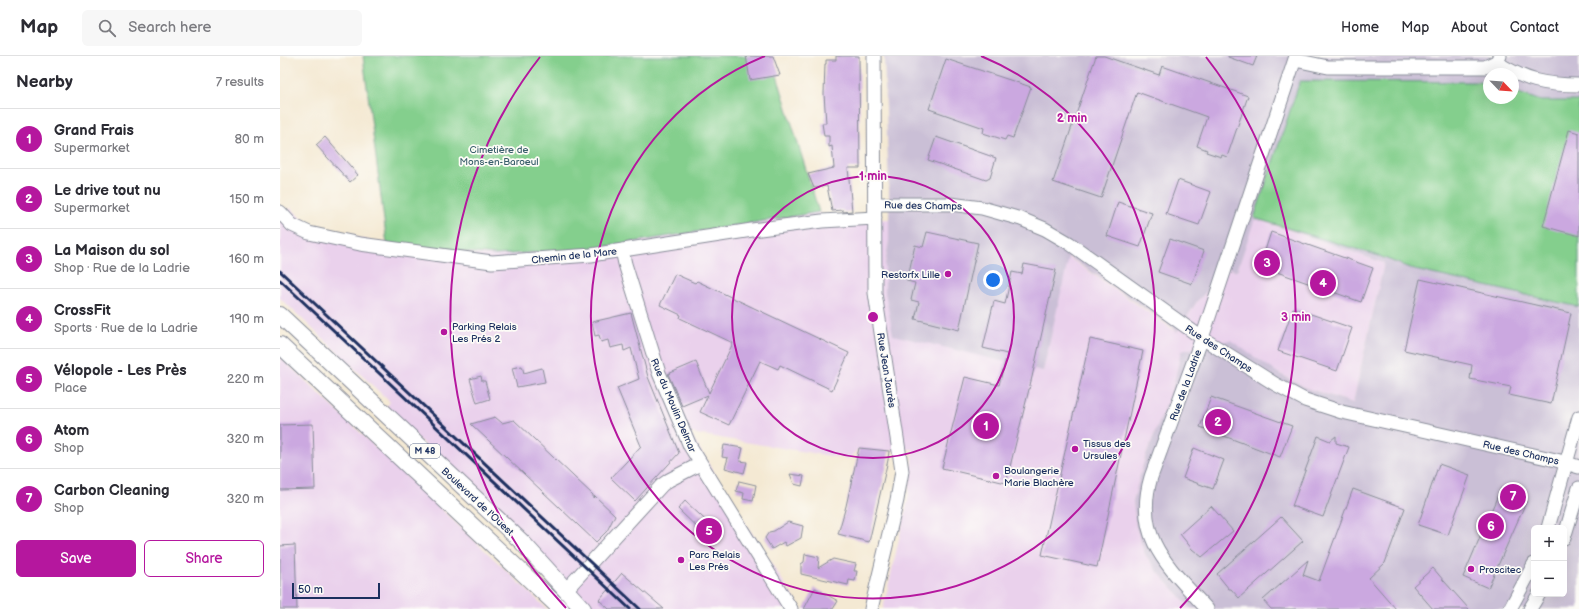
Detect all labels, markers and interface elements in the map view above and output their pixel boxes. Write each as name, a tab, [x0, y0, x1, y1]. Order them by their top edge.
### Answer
search box	[82, 10, 362, 46]
text: Map	[20, 16, 58, 39]
icon: search	[96, 17, 118, 39]
text: Search here	[128, 18, 211, 37]
text: Home	[1341, 19, 1379, 36]
text: Map	[1401, 19, 1429, 36]
text: About	[1451, 19, 1488, 36]
text: Contact	[1510, 19, 1559, 36]
north arrow	[1483, 68, 1519, 104]
text: Nearby	[16, 72, 73, 92]
text: 7 results	[216, 74, 264, 90]
text: 2 min	[1057, 111, 1087, 126]
text: Grand Frais	[54, 121, 134, 140]
text: 1	[26, 131, 32, 147]
text: 80 m	[235, 131, 264, 147]
text: Supermarket	[54, 140, 130, 156]
park label: Cimetière de Mons-en-Baroeul	[459, 144, 539, 168]
text: 1 min	[859, 169, 887, 184]
text: Le drive tout nu	[54, 181, 161, 200]
text: 2	[25, 191, 33, 207]
text: 150 m	[230, 191, 264, 207]
street label: Rue des Champs	[884, 199, 962, 213]
text: Supermarket	[54, 200, 130, 216]
text: La Maison du sol	[54, 241, 170, 260]
street label: Chemin de la Mare	[531, 246, 618, 266]
pin: 3	[1254, 248, 1280, 278]
text: 3	[25, 251, 33, 267]
text: 160 m	[229, 251, 264, 267]
text: Shop · Rue de la Ladrie	[54, 260, 190, 276]
pin: 4	[1310, 268, 1336, 298]
place label: Restorfx Lille	[881, 269, 940, 281]
marker: Restorfx Lille	[943, 269, 953, 279]
your location	[983, 270, 1003, 290]
text: CrossFit	[54, 301, 111, 320]
centre of rings	[866, 310, 880, 324]
text: 3 min	[1281, 310, 1311, 325]
text: 4	[25, 311, 33, 327]
text: 190 m	[230, 311, 264, 327]
text: Sports · Rue de la Ladrie	[54, 320, 198, 336]
place label: Parking Relais Les Prés 2	[452, 321, 517, 345]
street label: Rue des Champs	[1182, 323, 1254, 375]
marker: Parking Relais Les Prés 2	[439, 327, 449, 337]
street label: Rue Jean Jaurès	[874, 332, 898, 409]
street label: Rue de la Ladrie	[1167, 348, 1204, 423]
street label: Rue du Moulin Delmar	[648, 357, 698, 455]
text: Vélopole - Les Près	[54, 361, 187, 380]
text: 5	[25, 371, 33, 387]
text: 220 m	[227, 371, 264, 387]
text: Place	[54, 380, 87, 396]
pin: 2	[1205, 407, 1231, 437]
pin: 1	[973, 411, 999, 441]
text: Atom	[54, 421, 89, 440]
text: 6	[25, 431, 33, 447]
text: 320 m	[226, 431, 264, 447]
place label: Tissus des Ursules	[1083, 438, 1131, 462]
street label: Rue des Champs	[1481, 438, 1560, 468]
text: Shop	[54, 440, 84, 456]
road number: M 48	[410, 444, 440, 458]
marker: Tissus des Ursules	[1070, 444, 1080, 454]
street label: Boulevard de l'Ouest	[439, 465, 516, 538]
place label: Boulangerie Marie Blachère	[1004, 465, 1074, 489]
marker: Boulangerie Marie Blachère	[991, 471, 1001, 481]
text: Carbon Cleaning	[54, 481, 170, 500]
pin: 7	[1500, 482, 1526, 512]
text: 7	[25, 491, 33, 507]
text: 320 m	[226, 491, 264, 507]
text: Shop	[54, 500, 84, 516]
pin: 6	[1478, 511, 1504, 541]
pin: 5	[696, 516, 722, 546]
map controls	[1531, 525, 1567, 597]
button: +	[1531, 525, 1567, 561]
button: Save	[16, 540, 136, 577]
button: Share	[144, 540, 264, 577]
place label: Parc Relais Les Prés	[689, 549, 740, 573]
marker: Parc Relais Les Prés	[676, 555, 686, 565]
button: −	[1531, 561, 1567, 597]
marker: Proscitec	[1466, 564, 1476, 574]
place label: Proscitec	[1479, 564, 1521, 576]
scale bar	[292, 581, 380, 600]
text: 50 m	[298, 583, 323, 596]

